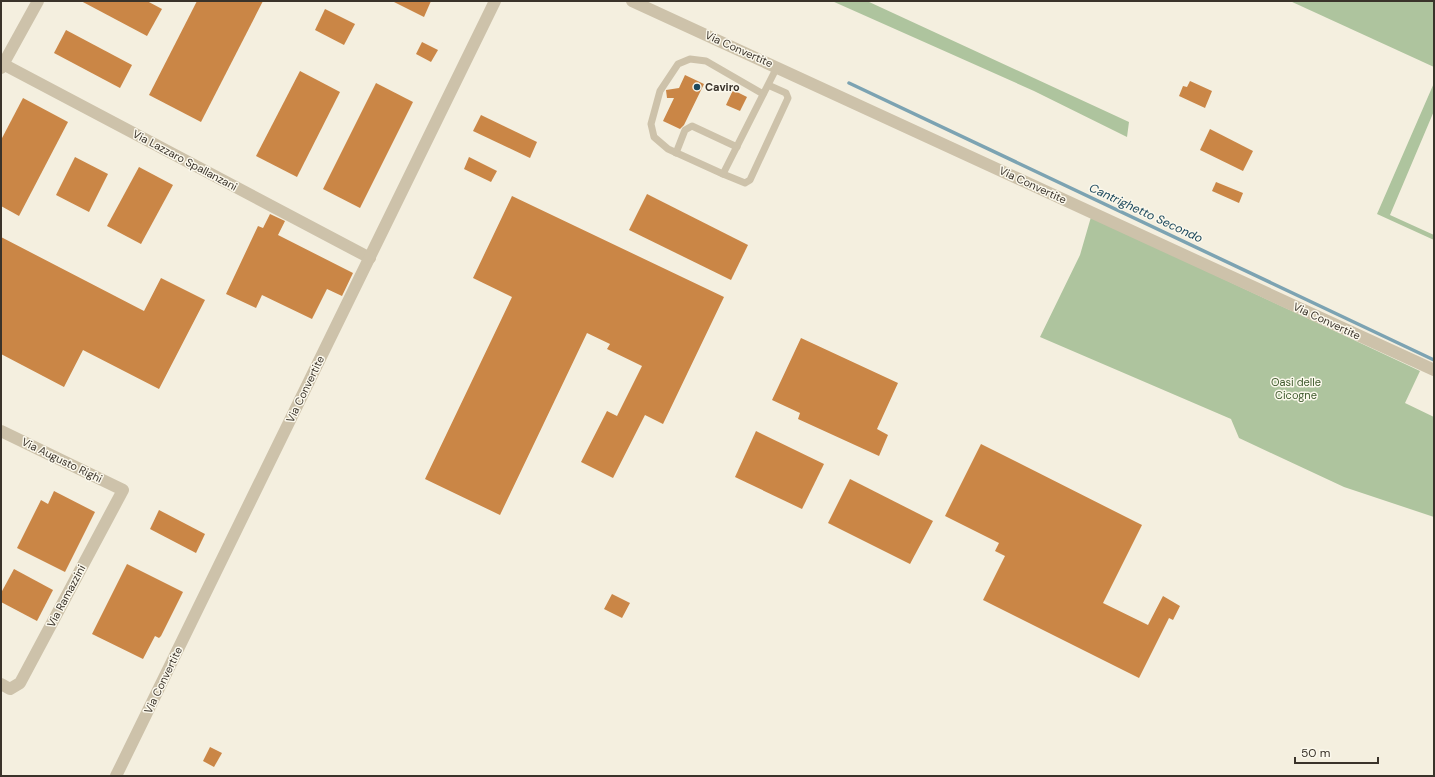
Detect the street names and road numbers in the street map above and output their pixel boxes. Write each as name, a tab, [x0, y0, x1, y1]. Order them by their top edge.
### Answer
street label: Via Convertite	[703, 28, 775, 70]
street label: Via Lazzaro Spallanzani	[130, 126, 240, 194]
street label: Via Convertite	[997, 163, 1069, 207]
street label: Via Convertite	[1291, 299, 1363, 343]
street label: Via Convertite	[283, 353, 327, 425]
street label: Via Augusto Righi	[19, 434, 105, 486]
street label: Via Ramazzini	[44, 562, 88, 630]
street label: Via Convertite	[141, 644, 185, 716]

